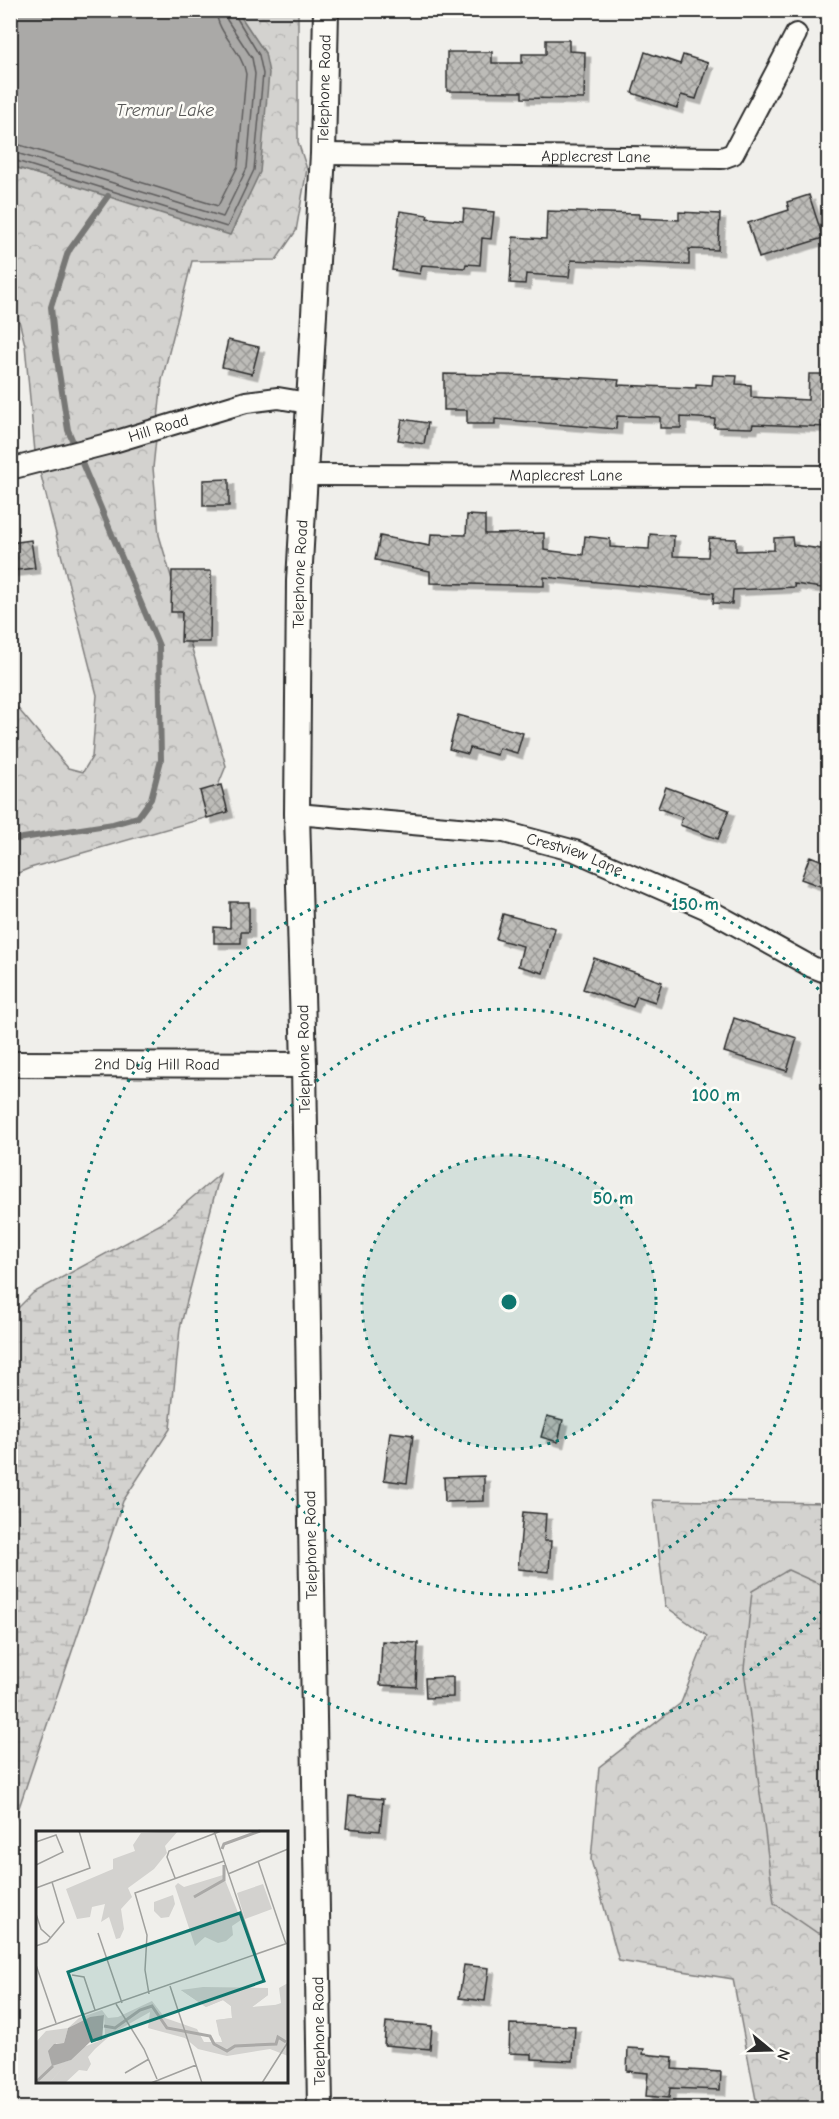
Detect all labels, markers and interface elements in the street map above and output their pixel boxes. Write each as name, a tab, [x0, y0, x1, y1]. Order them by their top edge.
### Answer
street label: Telephone Road	[314, 34, 334, 144]
water label: Tremur Lake	[116, 100, 214, 121]
street label: Applecrest Lane	[541, 147, 651, 166]
street label: Hill Road	[126, 411, 191, 446]
street label: Maplecrest Lane	[509, 466, 623, 485]
street label: Telephone Road	[290, 519, 311, 629]
street label: Crestview Lane	[524, 829, 626, 880]
text: 150 m	[671, 894, 719, 915]
street label: Telephone Road	[294, 1004, 314, 1114]
street label: 2nd Dug Hill Road	[94, 1055, 220, 1074]
text: 100 m	[692, 1085, 740, 1106]
text: 50 m	[593, 1188, 633, 1209]
centre of rings	[499, 1292, 519, 1312]
street label: Telephone Road	[301, 1490, 321, 1600]
inset map	[36, 1831, 288, 2083]
street label: Telephone Road	[309, 1976, 329, 2086]
north arrow	[740, 2020, 800, 2080]
text: N	[773, 2047, 793, 2062]

